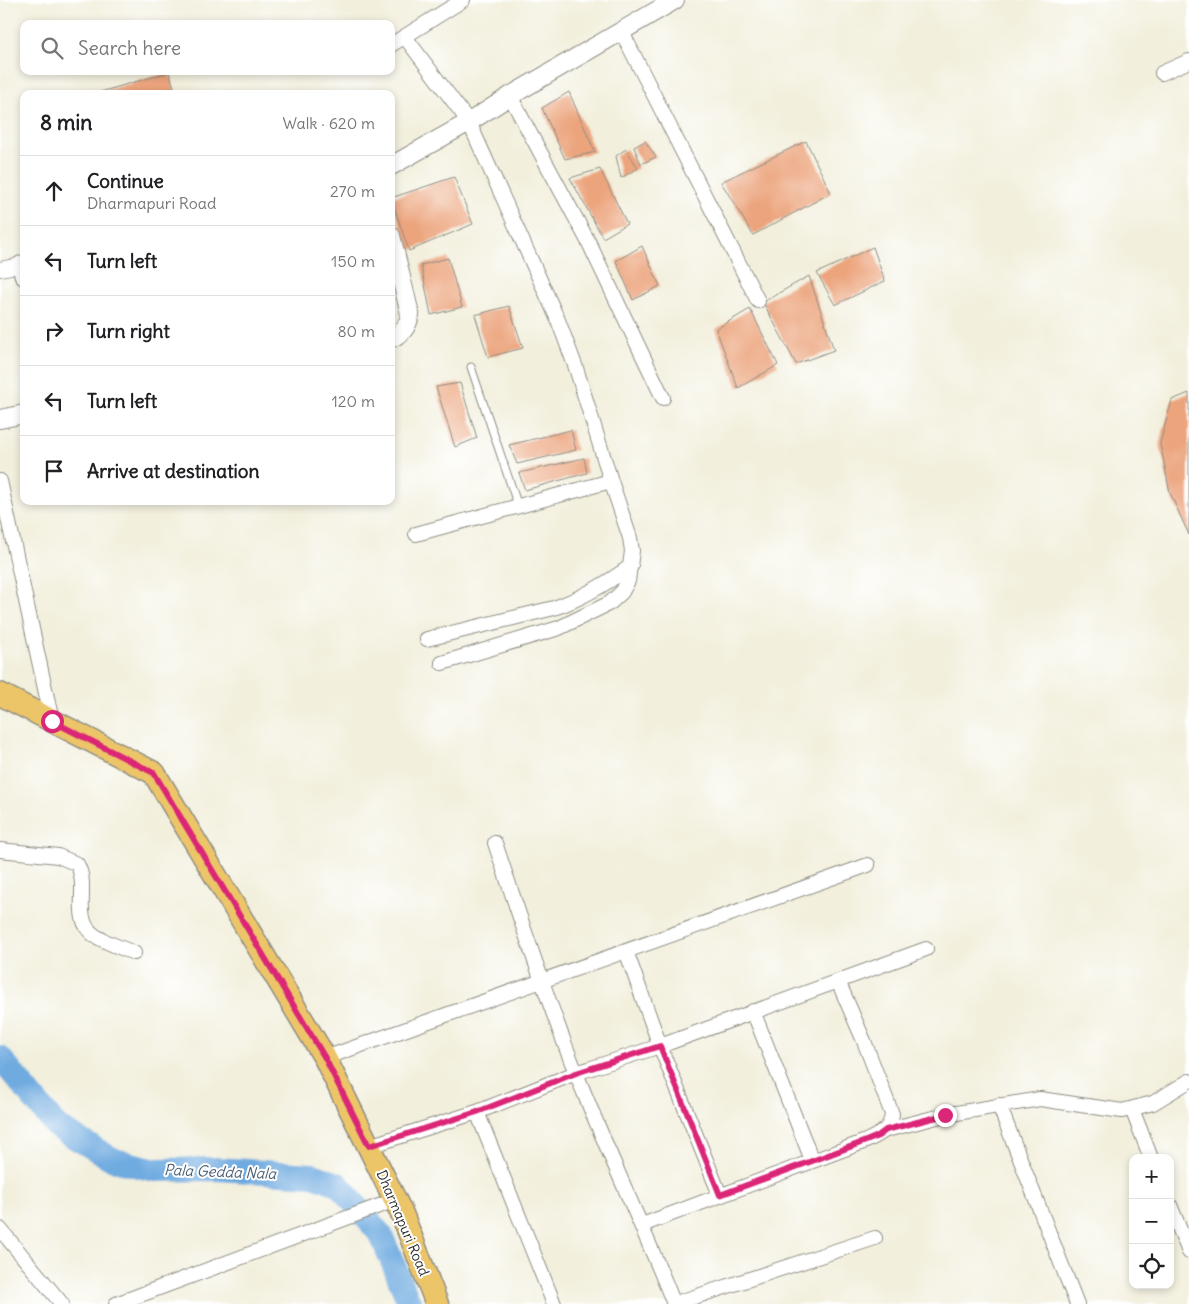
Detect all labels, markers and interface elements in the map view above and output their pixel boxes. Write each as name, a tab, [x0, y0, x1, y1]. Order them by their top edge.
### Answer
search box	[20, 20, 395, 75]
icon: search	[38, 34, 66, 62]
text: Search here	[78, 36, 181, 60]
text: 8 min	[40, 109, 92, 136]
text: Walk · 620 m	[283, 113, 375, 133]
text: Continue	[87, 169, 164, 193]
icon: ahead	[40, 177, 68, 205]
text: 270 m	[330, 181, 375, 201]
text: Dharmapuri Road	[87, 193, 216, 213]
icon: left	[40, 247, 68, 275]
text: Turn left	[87, 249, 157, 273]
text: 150 m	[331, 251, 375, 271]
icon: right	[40, 317, 68, 345]
text: Turn right	[87, 319, 170, 343]
text: 80 m	[337, 321, 375, 341]
icon: left	[40, 387, 68, 415]
text: Turn left	[87, 389, 157, 413]
text: 120 m	[332, 391, 375, 411]
icon: arrive	[40, 457, 68, 485]
text: Arrive at destination	[87, 459, 260, 483]
route start	[41, 710, 64, 733]
route end	[934, 1104, 957, 1127]
map controls	[1129, 1154, 1174, 1289]
button: +	[1129, 1154, 1174, 1199]
water label: Pala Gedda Nala	[164, 1160, 278, 1183]
street label: Dharmapuri Road	[373, 1167, 433, 1279]
button: −	[1129, 1199, 1174, 1244]
button: locate	[1129, 1244, 1174, 1289]

